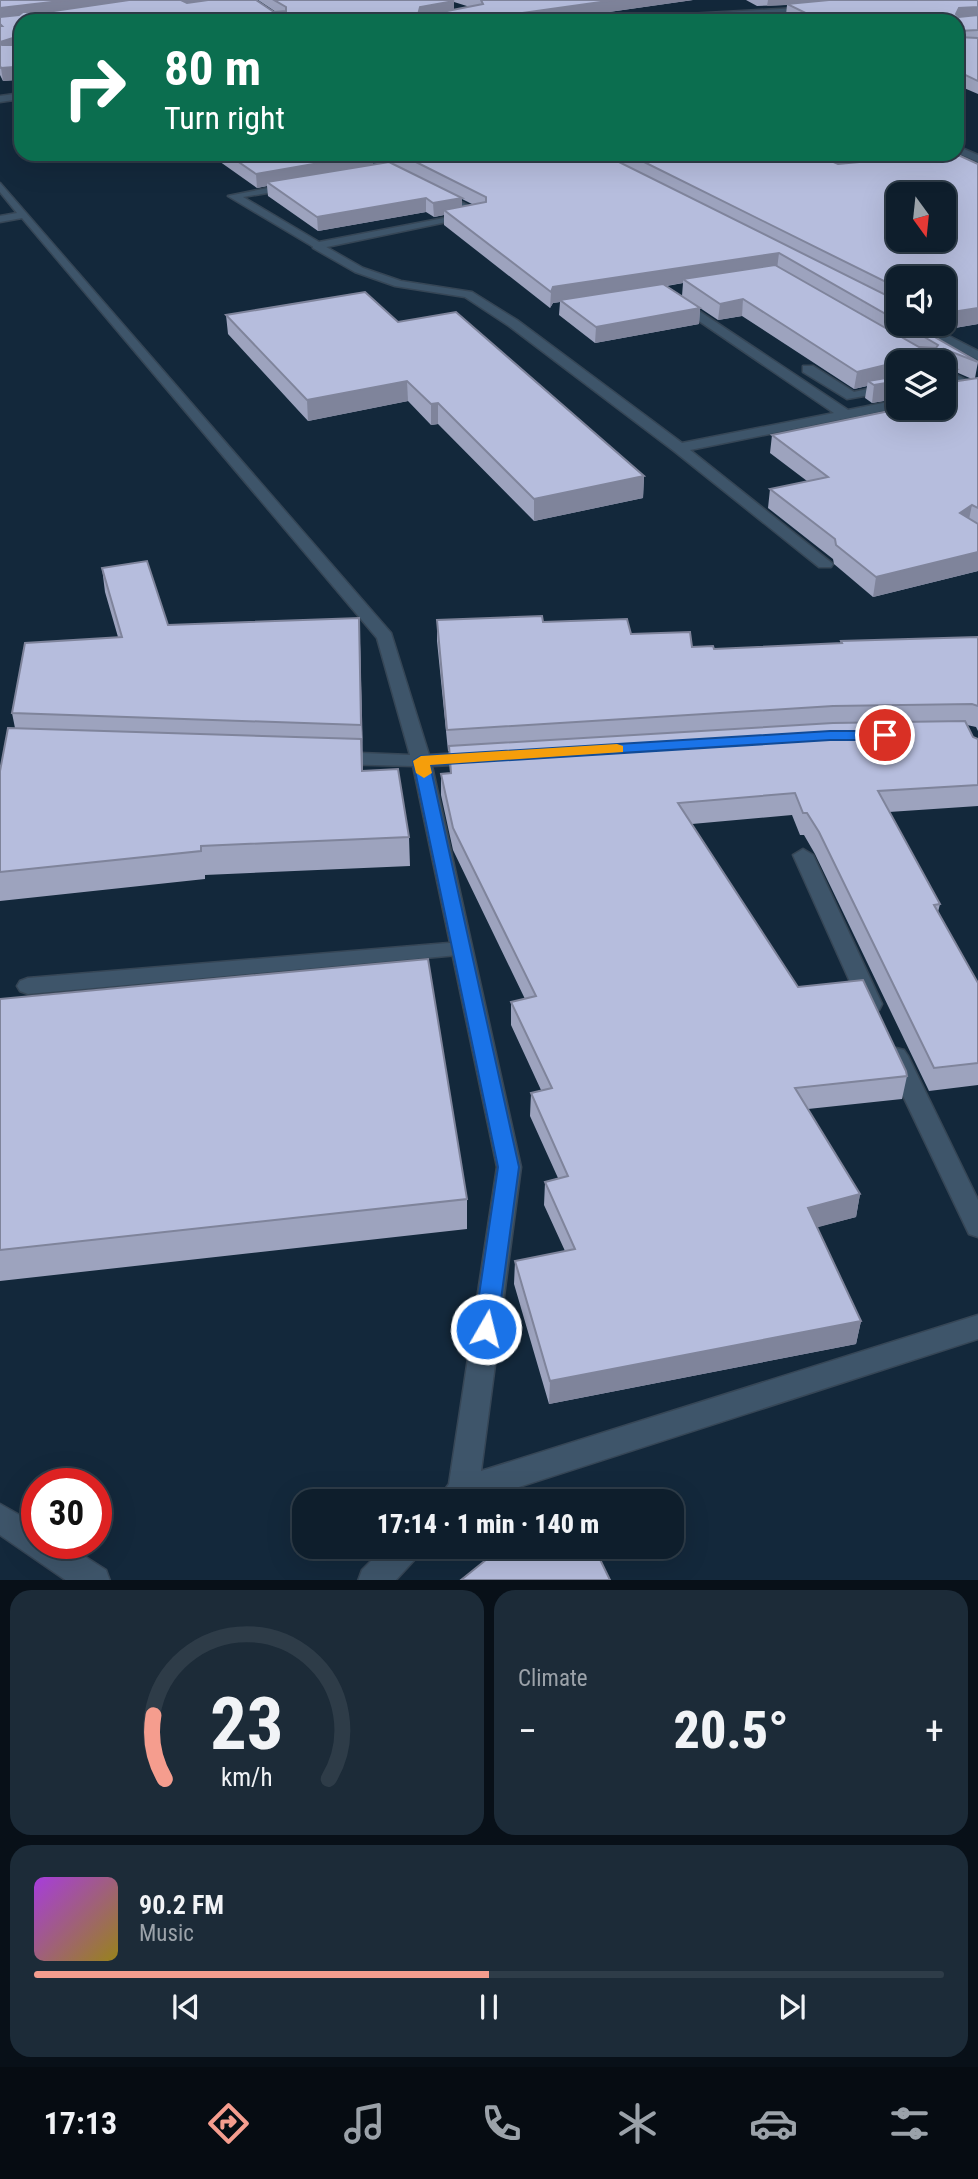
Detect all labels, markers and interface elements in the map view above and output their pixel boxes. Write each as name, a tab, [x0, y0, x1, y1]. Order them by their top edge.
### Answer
text: 80 m	[164, 40, 261, 97]
icon: right	[49, 42, 140, 133]
text: Turn right	[164, 99, 285, 137]
north arrow	[886, 182, 956, 252]
map controls	[886, 182, 956, 420]
button: sound	[886, 266, 956, 336]
button: layers	[886, 350, 956, 420]
pin	[855, 705, 915, 765]
icon: arrive	[866, 716, 904, 754]
position arrow	[449, 1292, 523, 1366]
speed limit sign: 30	[21, 1468, 112, 1559]
text: 17:14 · 1 min · 140 m	[377, 1509, 599, 1539]
text: Climate	[518, 1665, 588, 1692]
text: 23	[210, 1681, 284, 1767]
text: 20.5°	[673, 1700, 789, 1761]
text: −	[518, 1709, 537, 1753]
text: +	[925, 1709, 944, 1753]
text: km/h	[221, 1762, 273, 1791]
text: 90.2 FM	[139, 1890, 224, 1920]
text: Music	[139, 1920, 194, 1947]
icon: previous	[167, 1988, 205, 2026]
icon: pause	[470, 1988, 508, 2026]
icon: next	[773, 1988, 811, 2026]
icon: directions	[204, 2099, 253, 2148]
icon: music	[340, 2099, 389, 2148]
icon: phone	[477, 2099, 526, 2148]
icon: climate	[613, 2099, 662, 2148]
icon: car	[749, 2099, 798, 2148]
icon: filters	[885, 2099, 934, 2148]
text: 17:13	[44, 2104, 117, 2142]

